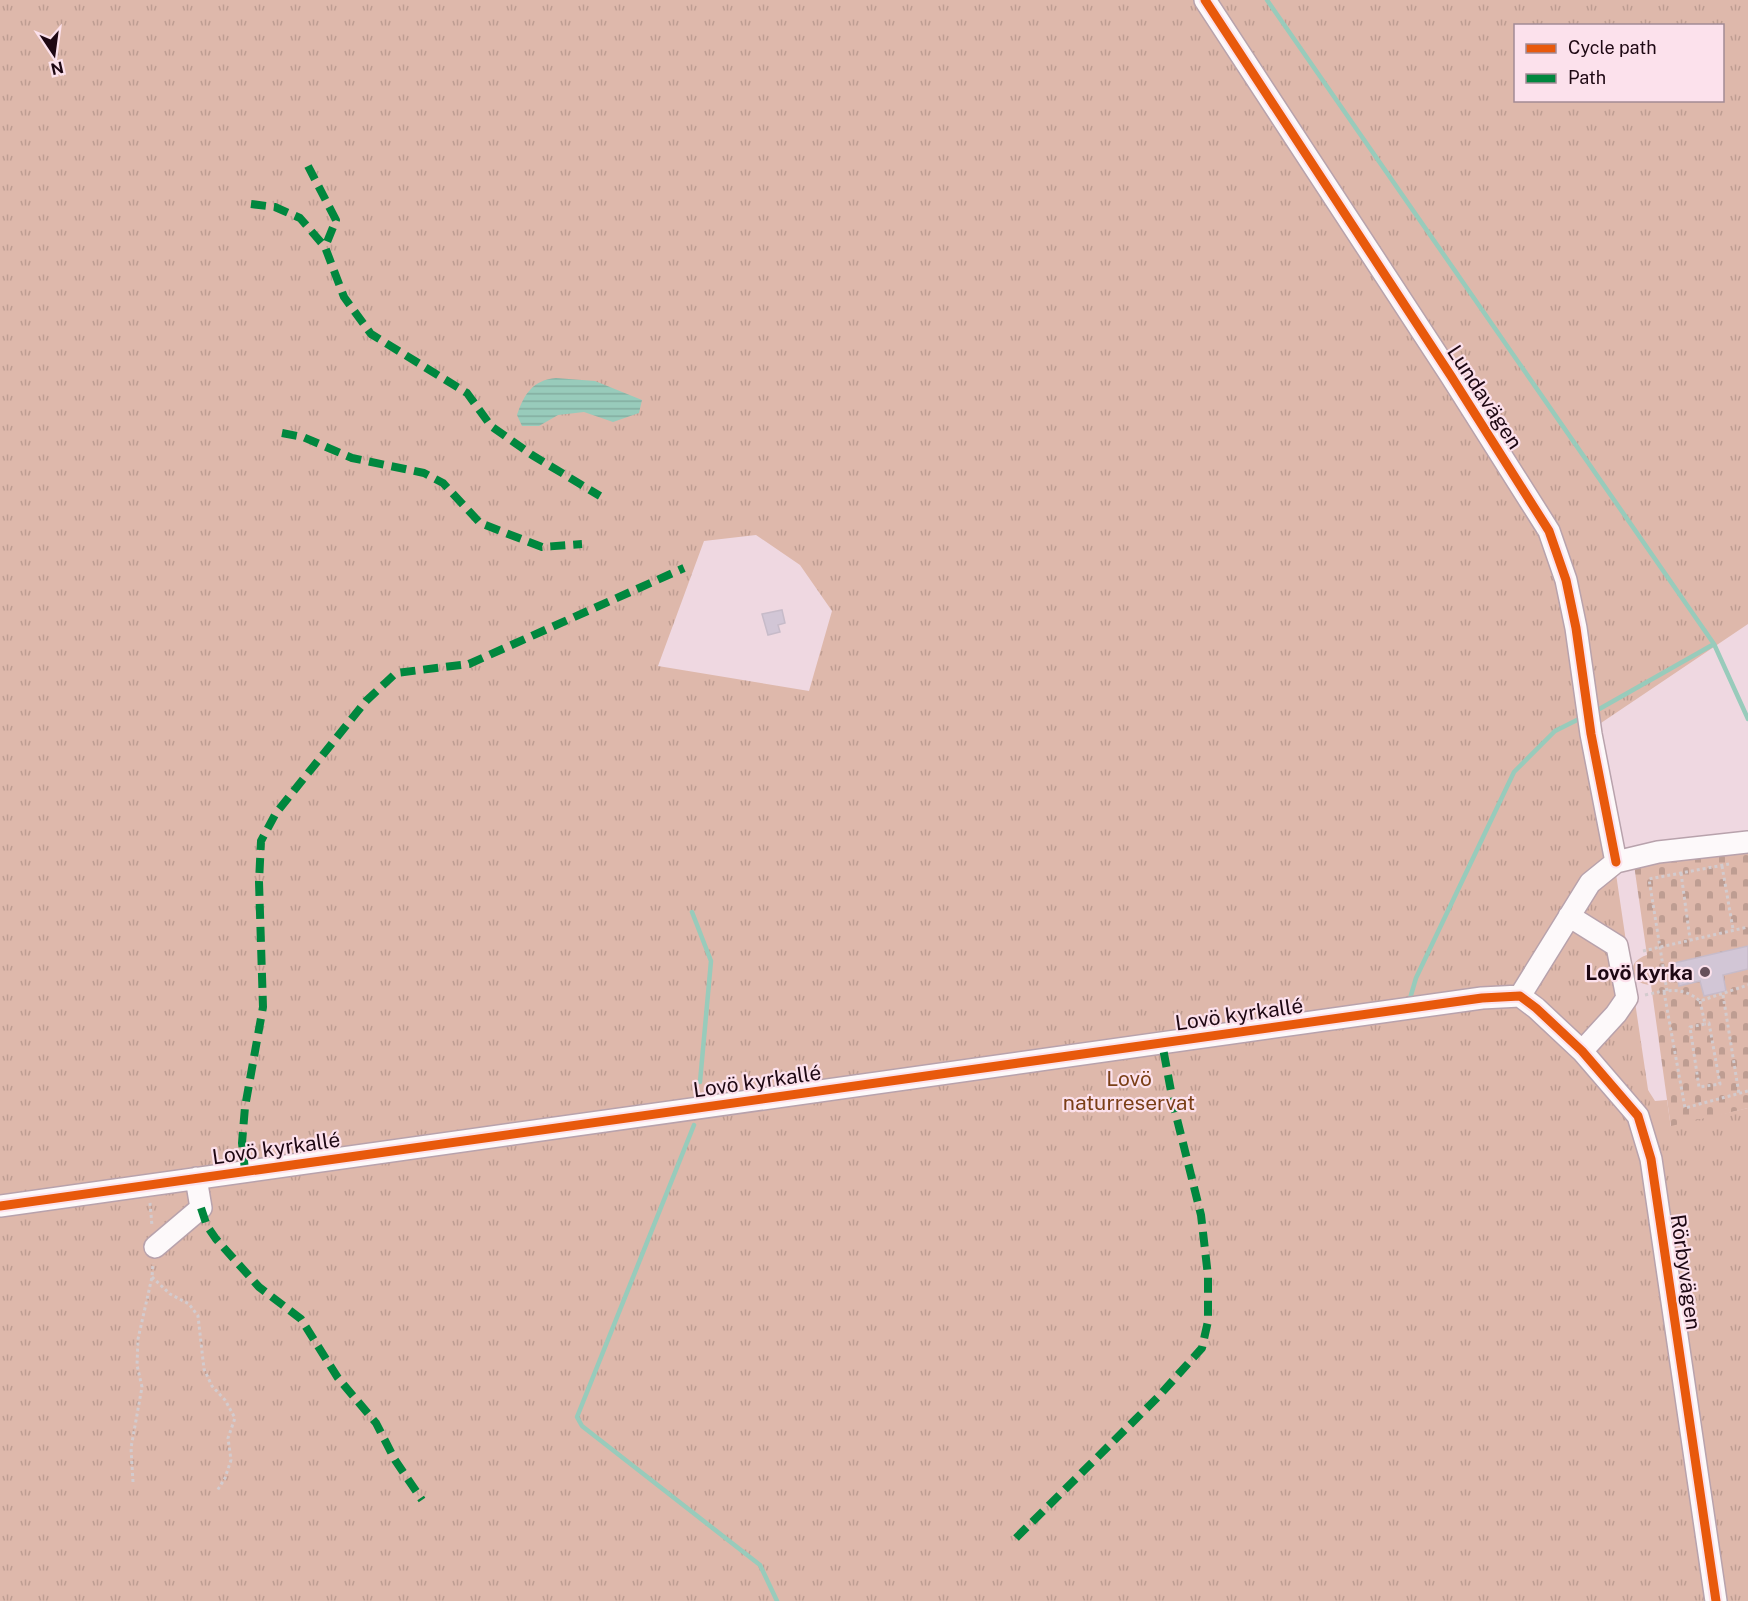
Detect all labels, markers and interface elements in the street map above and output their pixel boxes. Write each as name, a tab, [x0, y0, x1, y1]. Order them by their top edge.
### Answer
north arrow	[24, 24, 84, 84]
legend	[1514, 24, 1724, 102]
text: Cycle path	[1568, 37, 1657, 58]
text: N	[49, 57, 65, 79]
text: Path	[1568, 67, 1606, 88]
street label: Lundavägen	[1442, 340, 1528, 454]
place label: Lovö kyrka	[1585, 960, 1693, 985]
marker: Lovö kyrka	[1698, 965, 1712, 979]
street label: Lovö kyrkallé	[1173, 993, 1305, 1035]
street label: Lovö kyrkallé	[691, 1060, 823, 1102]
park label: Lovö naturreservat	[1063, 1066, 1195, 1115]
street label: Lovö kyrkallé	[210, 1127, 342, 1169]
street label: Rörbyvägen	[1666, 1213, 1706, 1331]

